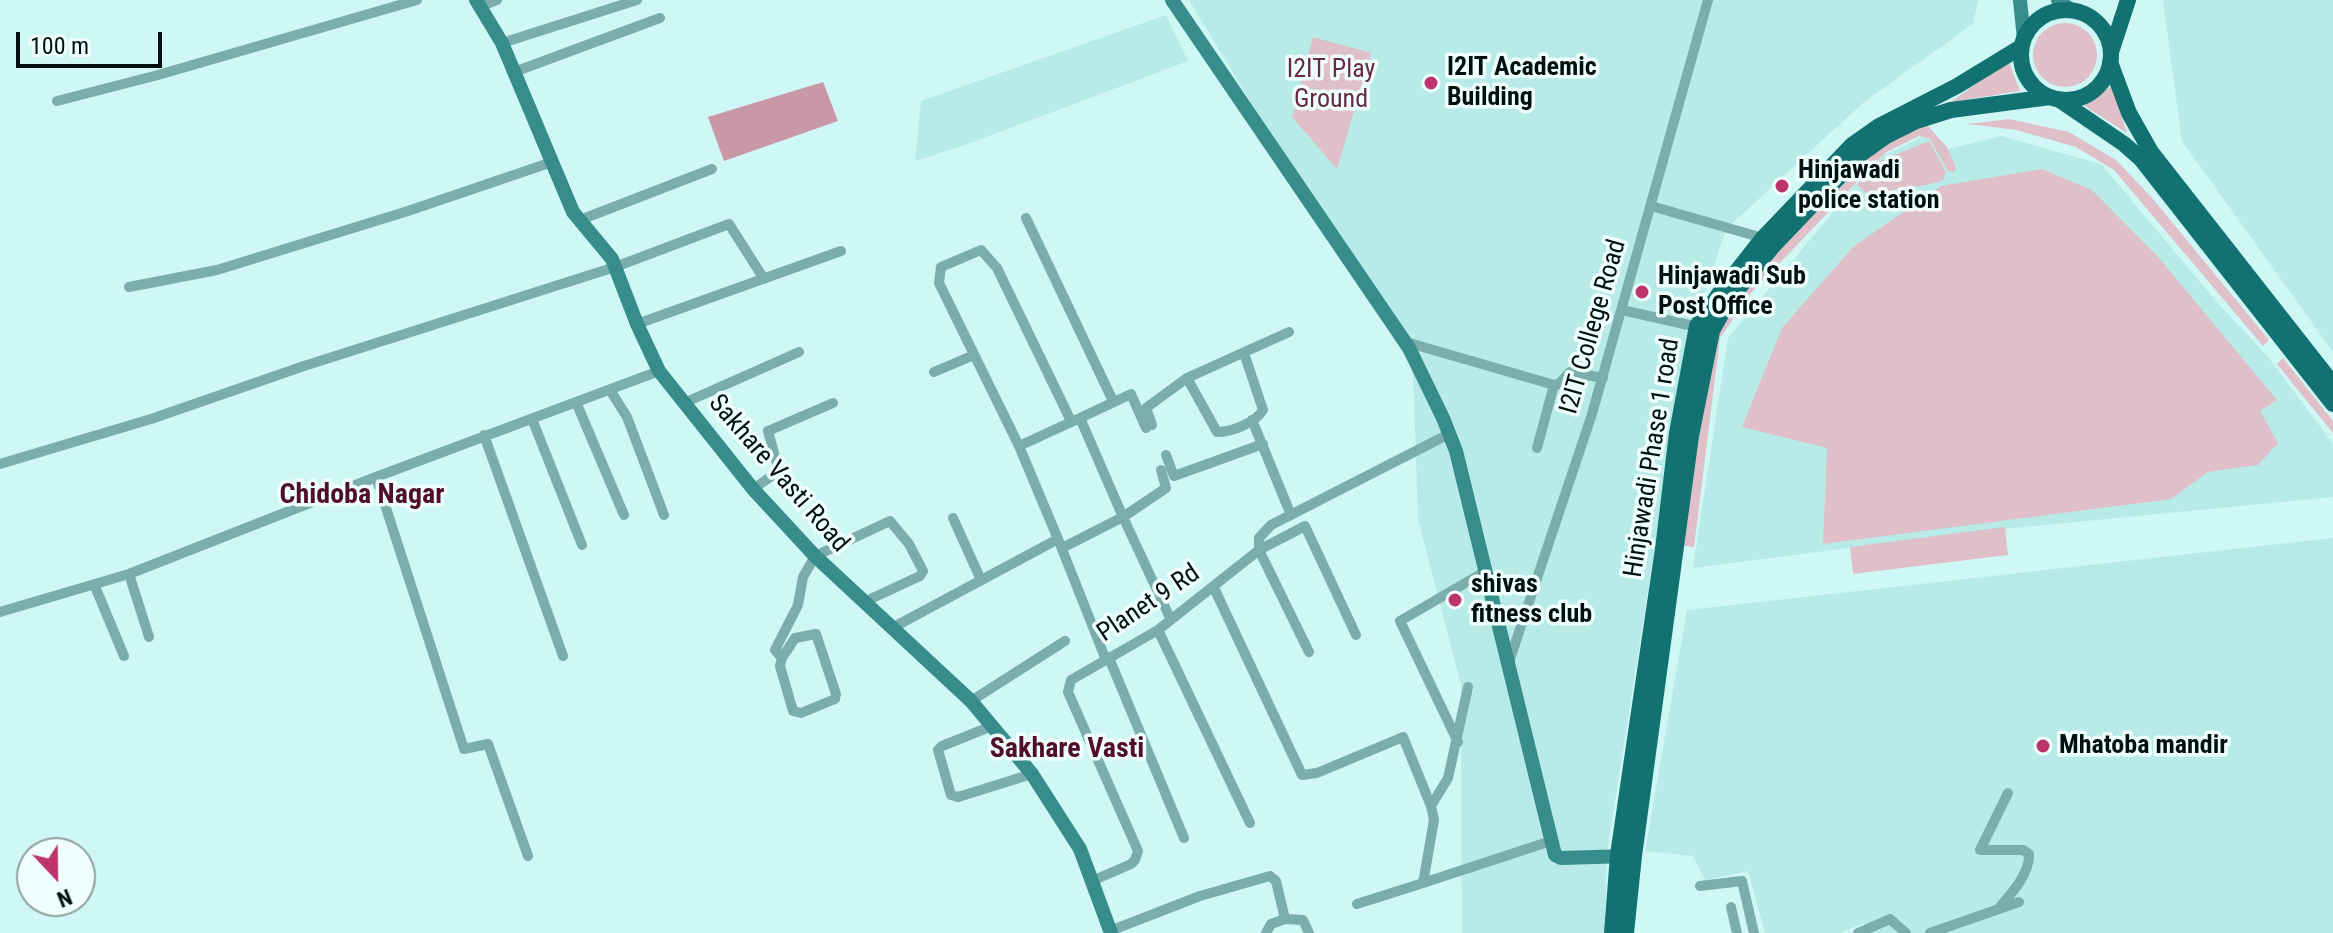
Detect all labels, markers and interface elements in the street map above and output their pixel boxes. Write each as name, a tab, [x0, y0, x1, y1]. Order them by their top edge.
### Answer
scale bar	[20, 16, 166, 66]
text: 100 m	[30, 32, 89, 60]
place label: I2IT Academic Building	[1447, 52, 1597, 114]
park label: I2IT Play Ground	[1287, 54, 1375, 116]
marker: I2IT Academic Building	[1422, 74, 1440, 92]
place label: Hinjawadi police station	[1798, 155, 1940, 216]
marker: Hinjawadi police station	[1773, 177, 1791, 195]
street label: I2IT College Road	[1554, 236, 1634, 418]
place label: Hinjawadi Sub Post Office	[1658, 261, 1806, 322]
marker: Hinjawadi Sub Post Office	[1633, 283, 1651, 301]
street label: Hinjawadi Phase 1 road	[1619, 336, 1687, 580]
street label: Sakhare Vasti Road	[701, 389, 855, 559]
district label: Chidoba Nagar	[279, 479, 445, 513]
street label: Planet 9 Rd	[1092, 558, 1206, 650]
place label: shivas fitness club	[1471, 569, 1592, 630]
marker: shivas fitness club	[1446, 591, 1464, 609]
place label: Mhatoba mandir	[2059, 730, 2228, 762]
district label: Sakhare Vasti	[990, 733, 1144, 767]
marker: Mhatoba mandir	[2034, 737, 2052, 755]
north arrow	[16, 837, 96, 917]
text: N	[54, 884, 75, 912]

